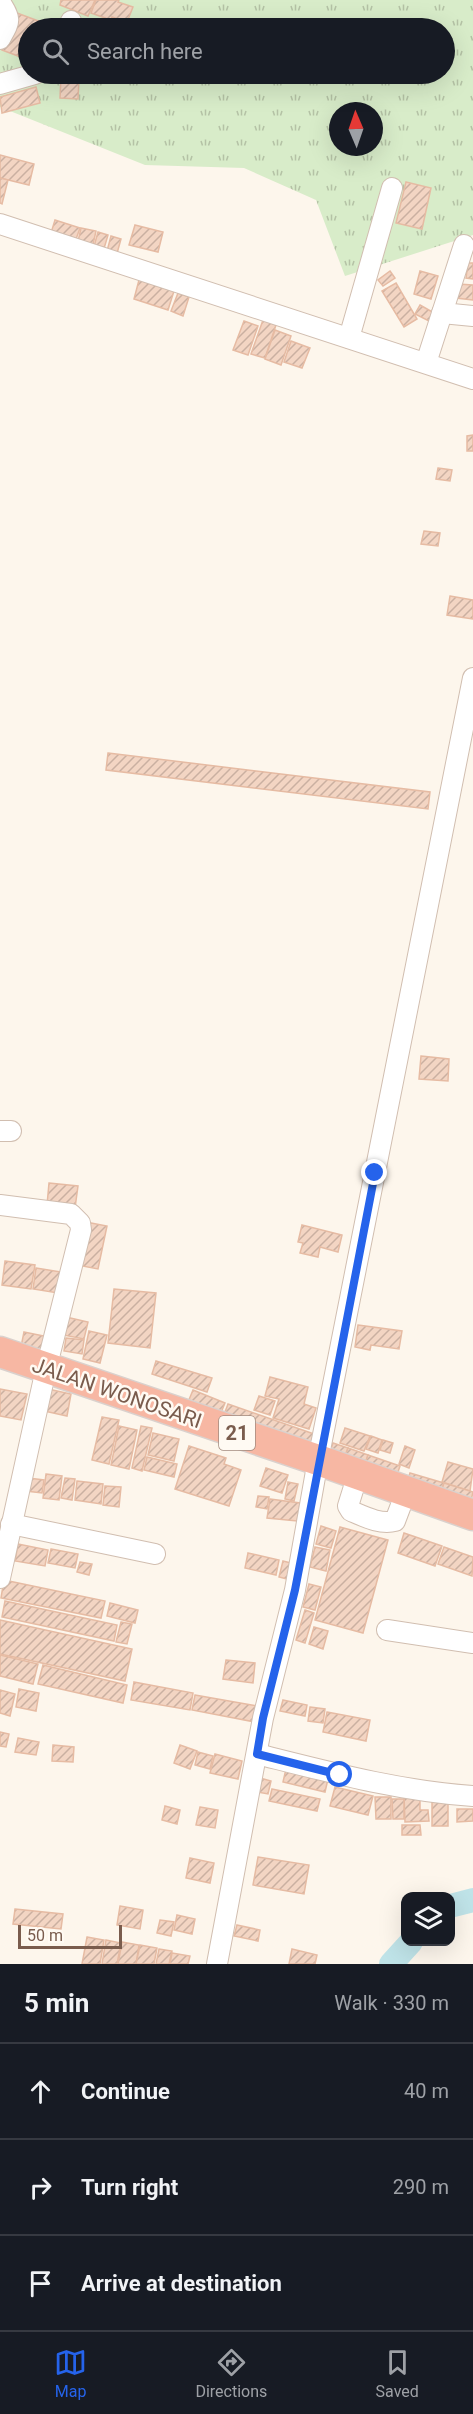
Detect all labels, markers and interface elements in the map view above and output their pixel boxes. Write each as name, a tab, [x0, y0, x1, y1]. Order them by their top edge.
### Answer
search box	[18, 18, 455, 84]
icon: search	[39, 35, 72, 68]
text: Search here	[87, 39, 203, 64]
north arrow	[329, 102, 383, 156]
route end	[361, 1159, 387, 1185]
street label: JALAN WONOSARI	[29, 1353, 205, 1433]
road number: 21	[219, 1416, 255, 1450]
route start	[326, 1761, 352, 1787]
map controls	[401, 1892, 455, 1946]
button: layers	[401, 1892, 455, 1946]
scale bar	[18, 1922, 122, 1950]
text: 50 m	[27, 1926, 63, 1945]
text: 5 min	[24, 1988, 89, 2018]
text: Walk · 330 m	[334, 1991, 449, 2015]
icon: ahead	[24, 2075, 57, 2108]
text: Continue	[81, 2079, 170, 2104]
text: 40 m	[404, 2079, 449, 2103]
icon: right	[24, 2171, 57, 2204]
text: Turn right	[81, 2175, 178, 2200]
text: 290 m	[393, 2175, 449, 2199]
icon: arrive	[24, 2267, 57, 2300]
text: Arrive at destination	[81, 2271, 282, 2296]
tab: Map	[54, 2346, 87, 2401]
tab: Directions	[195, 2346, 267, 2401]
tab: Saved	[376, 2346, 419, 2401]

